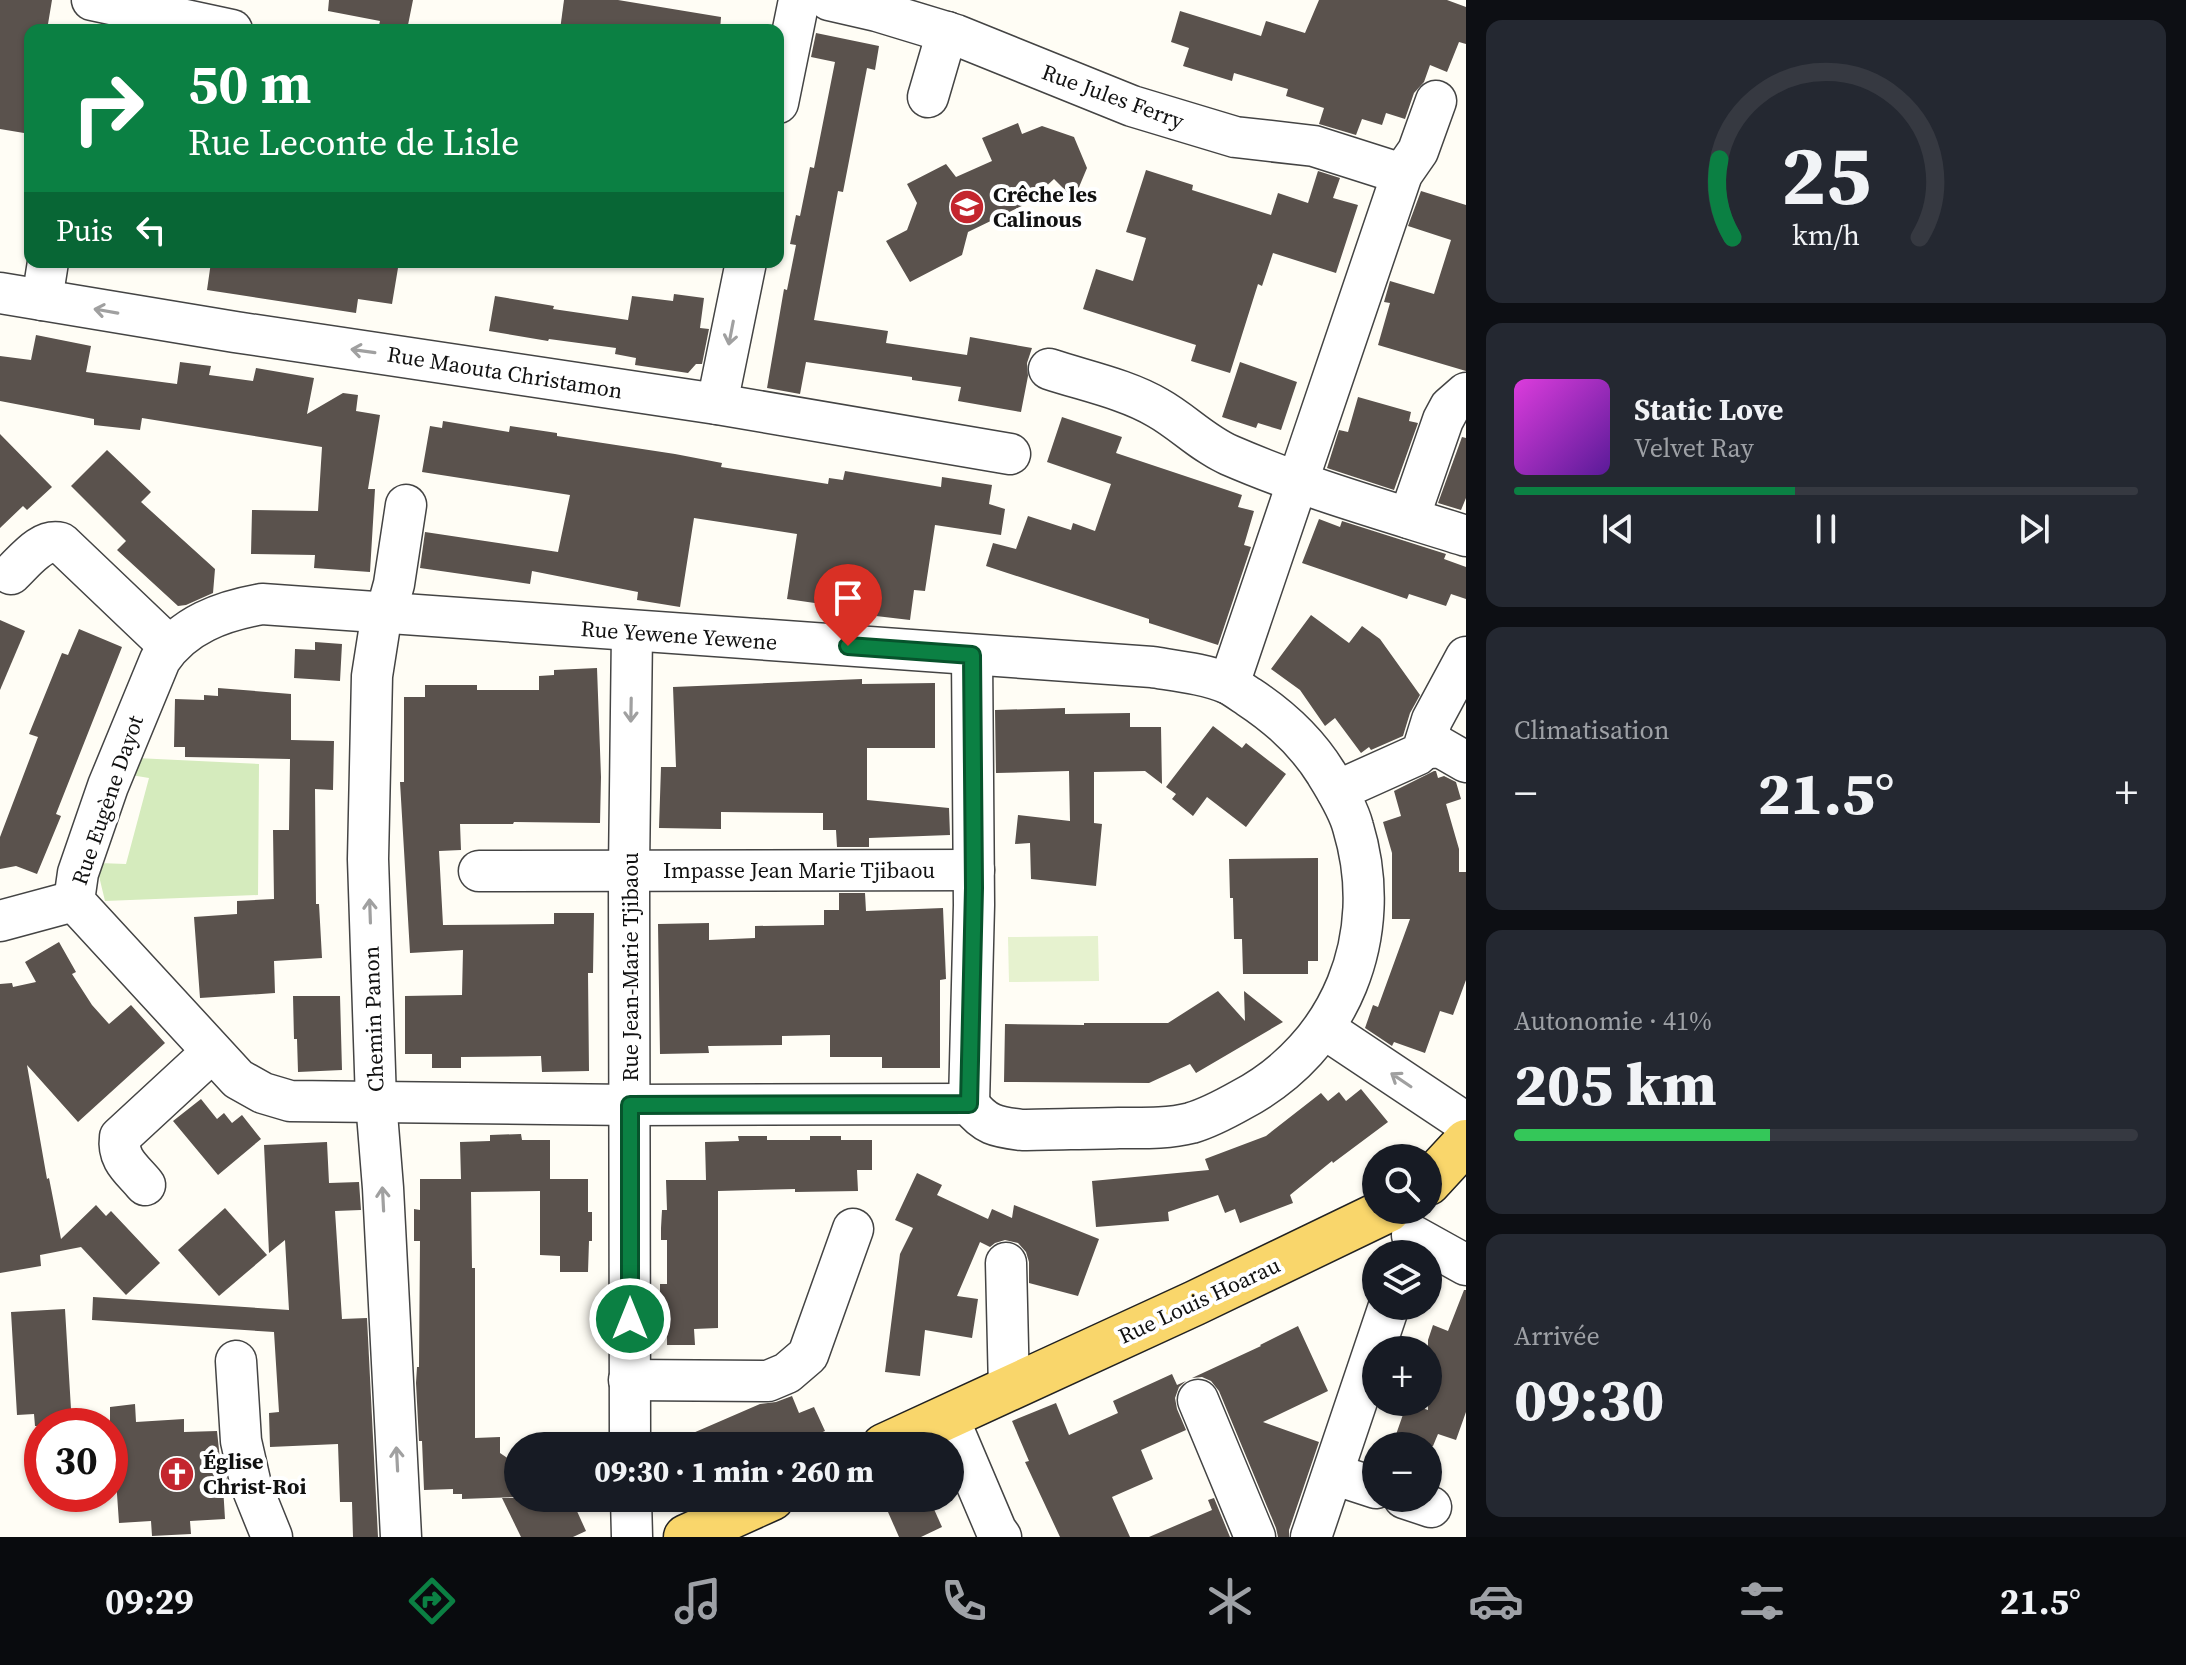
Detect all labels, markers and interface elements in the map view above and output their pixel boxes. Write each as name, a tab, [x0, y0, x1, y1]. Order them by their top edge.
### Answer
text: 50 m	[188, 45, 311, 122]
icon: right	[56, 56, 160, 160]
street label: Rue Jules Ferry	[1038, 56, 1189, 136]
text: 25	[1781, 117, 1871, 231]
text: Rue Leconte de Lisle	[188, 118, 519, 167]
place label: Crêche les Calinous	[993, 179, 1097, 234]
school or university icon: Crêche les Calinous	[948, 188, 986, 226]
icon: left	[129, 208, 173, 252]
text: Puis	[56, 210, 113, 251]
text: km/h	[1792, 215, 1860, 255]
one-way arrow	[94, 302, 119, 317]
one-way arrow	[723, 320, 738, 345]
street label: Rue Maouta Christamon	[385, 339, 625, 405]
one-way arrow	[351, 343, 376, 358]
text: Static Love	[1634, 389, 1783, 430]
text: Velvet Ray	[1634, 430, 1754, 466]
icon: previous	[1596, 507, 1640, 551]
icon: pause	[1804, 507, 1848, 551]
icon: next	[2012, 507, 2056, 551]
pin	[814, 564, 882, 646]
icon: arrive	[826, 576, 870, 620]
street label: Rue Yewene Yewene	[580, 613, 778, 657]
one-way arrow	[623, 696, 639, 723]
street label: Rue Eugène Dayot	[64, 711, 150, 889]
text: Climatisation	[1514, 712, 1670, 748]
text: 21.5°	[1758, 752, 1894, 834]
text: −	[1514, 762, 1537, 823]
text: +	[2115, 762, 2138, 823]
street label: Rue Jean-Marie Tjibaou	[615, 852, 645, 1082]
street label: Impasse Jean Marie Tjibaou	[663, 855, 935, 885]
one-way arrow	[362, 898, 378, 925]
street label: Chemin Panon	[355, 946, 391, 1092]
text: Autonomie · 41%	[1514, 1003, 1712, 1039]
text: 205 km	[1514, 1043, 1717, 1125]
one-way arrow	[1391, 1072, 1413, 1088]
map controls	[1362, 1144, 1442, 1512]
button: search	[1362, 1144, 1442, 1224]
one-way arrow	[376, 1186, 391, 1213]
button: layers	[1362, 1240, 1442, 1320]
street label: Rue Louis Hoarau	[1113, 1249, 1285, 1351]
position arrow	[588, 1277, 672, 1361]
text: Arrivée	[1514, 1318, 1600, 1354]
button: +	[1362, 1336, 1442, 1416]
text: 09:30	[1514, 1358, 1664, 1440]
speed limit sign: 30	[24, 1408, 128, 1512]
button: −	[1362, 1432, 1442, 1512]
place label: Église Christ-Roi	[203, 1446, 306, 1501]
one-way arrow	[389, 1446, 404, 1473]
text: 09:30 · 1 min · 260 m	[594, 1451, 874, 1492]
church icon: Église Christ-Roi	[158, 1455, 196, 1493]
icon: directions	[404, 1573, 460, 1629]
icon: music	[670, 1573, 726, 1629]
icon: phone	[936, 1573, 992, 1629]
icon: climate	[1202, 1573, 1258, 1629]
icon: car	[1468, 1573, 1524, 1629]
icon: filters	[1734, 1573, 1790, 1629]
text: 09:29	[105, 1577, 194, 1626]
text: 21.5°	[2000, 1577, 2081, 1626]

